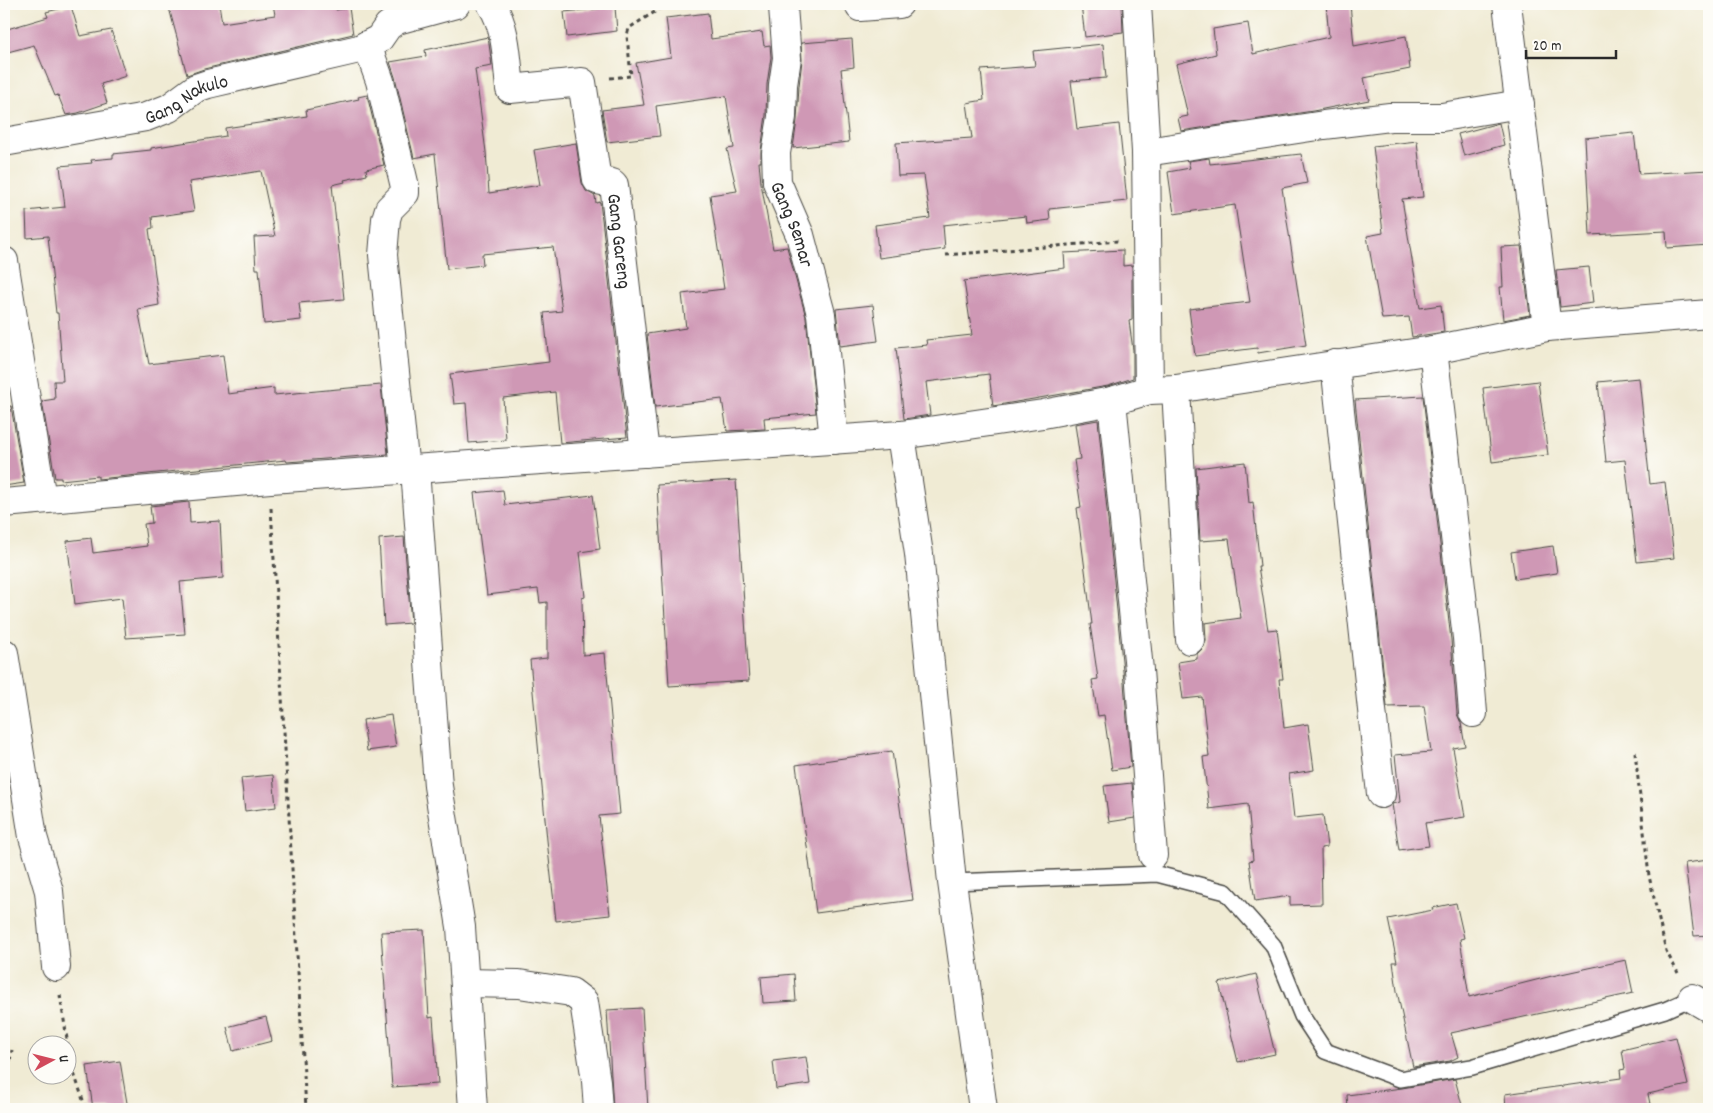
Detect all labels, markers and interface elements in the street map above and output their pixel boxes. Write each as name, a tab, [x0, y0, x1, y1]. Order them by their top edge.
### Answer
scale bar	[1526, 28, 1616, 60]
text: 20 m	[1533, 36, 1561, 58]
street label: Gang Nakulo	[141, 69, 231, 133]
street label: Gang Semar	[761, 177, 819, 271]
street label: Gang Gareng	[598, 192, 637, 291]
north arrow	[28, 1036, 78, 1086]
text: U	[53, 1054, 73, 1063]

